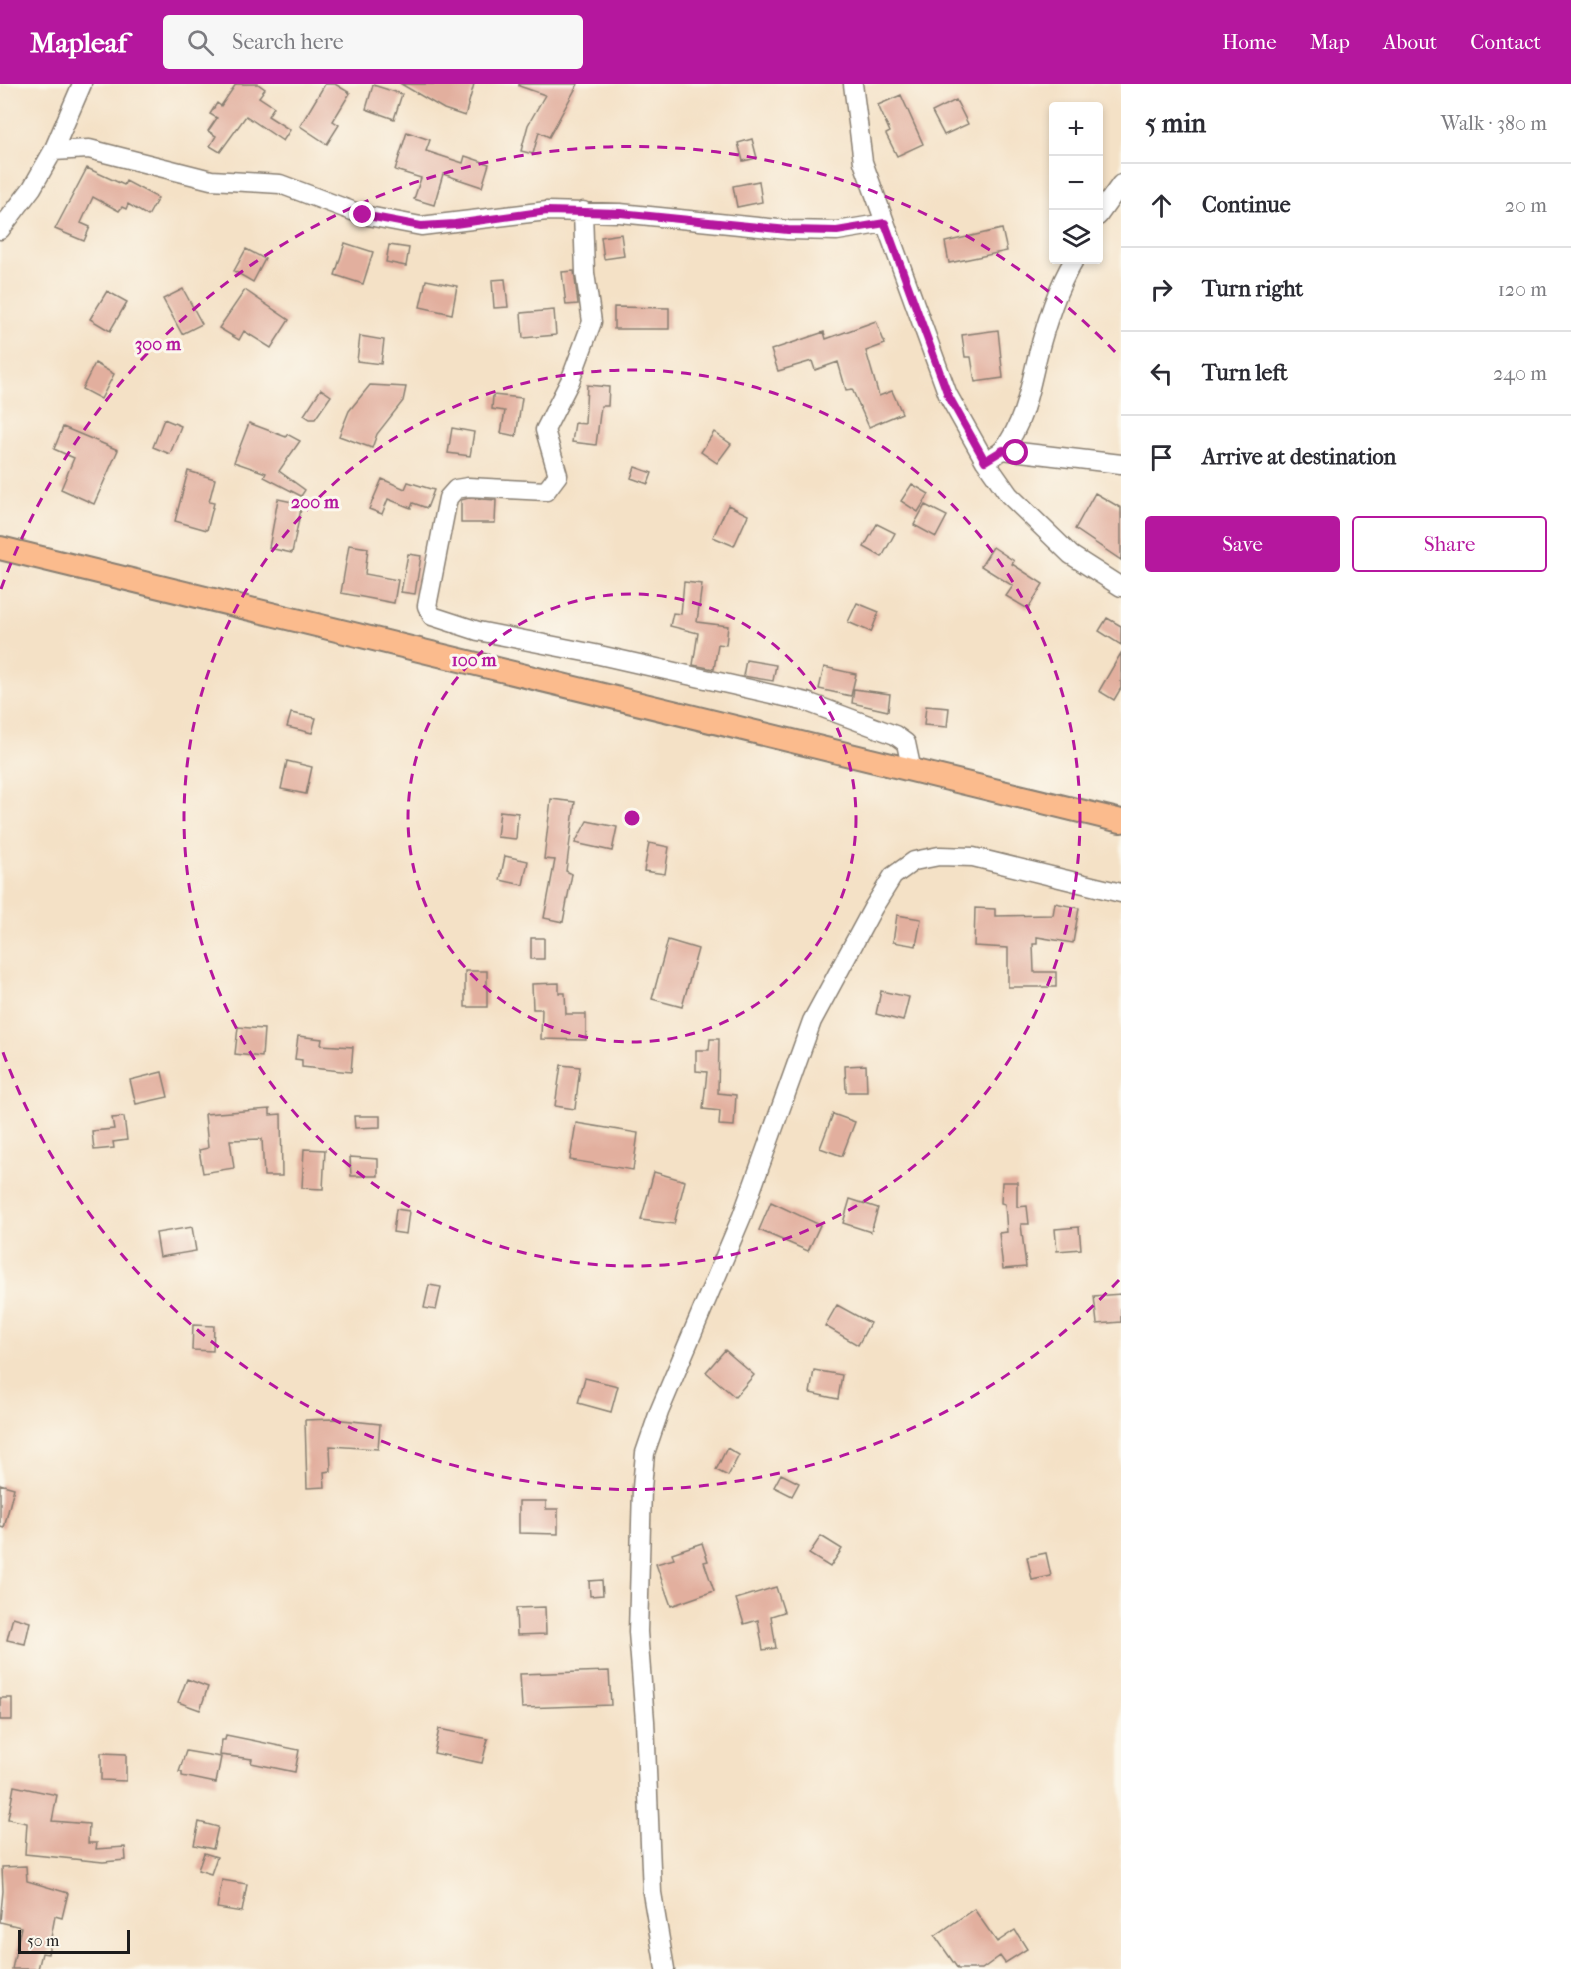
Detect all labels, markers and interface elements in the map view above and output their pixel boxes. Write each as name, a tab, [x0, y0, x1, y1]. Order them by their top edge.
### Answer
search box	[163, 15, 583, 69]
text: Mapleaf	[30, 26, 127, 59]
icon: search	[184, 26, 217, 59]
text: Search here	[232, 29, 344, 55]
text: Home	[1222, 30, 1277, 54]
text: Map	[1310, 30, 1350, 54]
text: About	[1383, 30, 1437, 54]
text: Contact	[1470, 30, 1541, 54]
map controls	[1049, 102, 1103, 264]
button: +	[1049, 102, 1103, 156]
text: 5 min	[1145, 108, 1206, 139]
text: Walk · 380 m	[1441, 112, 1547, 135]
button: −	[1049, 156, 1103, 210]
icon: ahead	[1145, 189, 1178, 222]
text: Continue	[1202, 192, 1291, 218]
text: 20 m	[1505, 194, 1547, 217]
route end	[349, 201, 375, 227]
button: layers	[1049, 210, 1103, 264]
icon: right	[1145, 273, 1178, 306]
text: Turn right	[1202, 276, 1303, 302]
text: 120 m	[1498, 278, 1547, 301]
text: 300 m	[135, 334, 182, 355]
icon: left	[1145, 357, 1178, 390]
text: Turn left	[1202, 360, 1288, 386]
text: 240 m	[1493, 362, 1547, 385]
route start	[1002, 439, 1028, 465]
icon: arrive	[1145, 441, 1178, 474]
text: Arrive at destination	[1202, 444, 1396, 470]
text: 200 m	[291, 492, 340, 513]
button: Save	[1145, 516, 1340, 572]
button: Share	[1352, 516, 1547, 572]
text: 100 m	[451, 650, 498, 671]
centre of rings	[622, 808, 642, 828]
scale bar	[18, 1927, 130, 1954]
text: 50 m	[27, 1931, 59, 1950]

